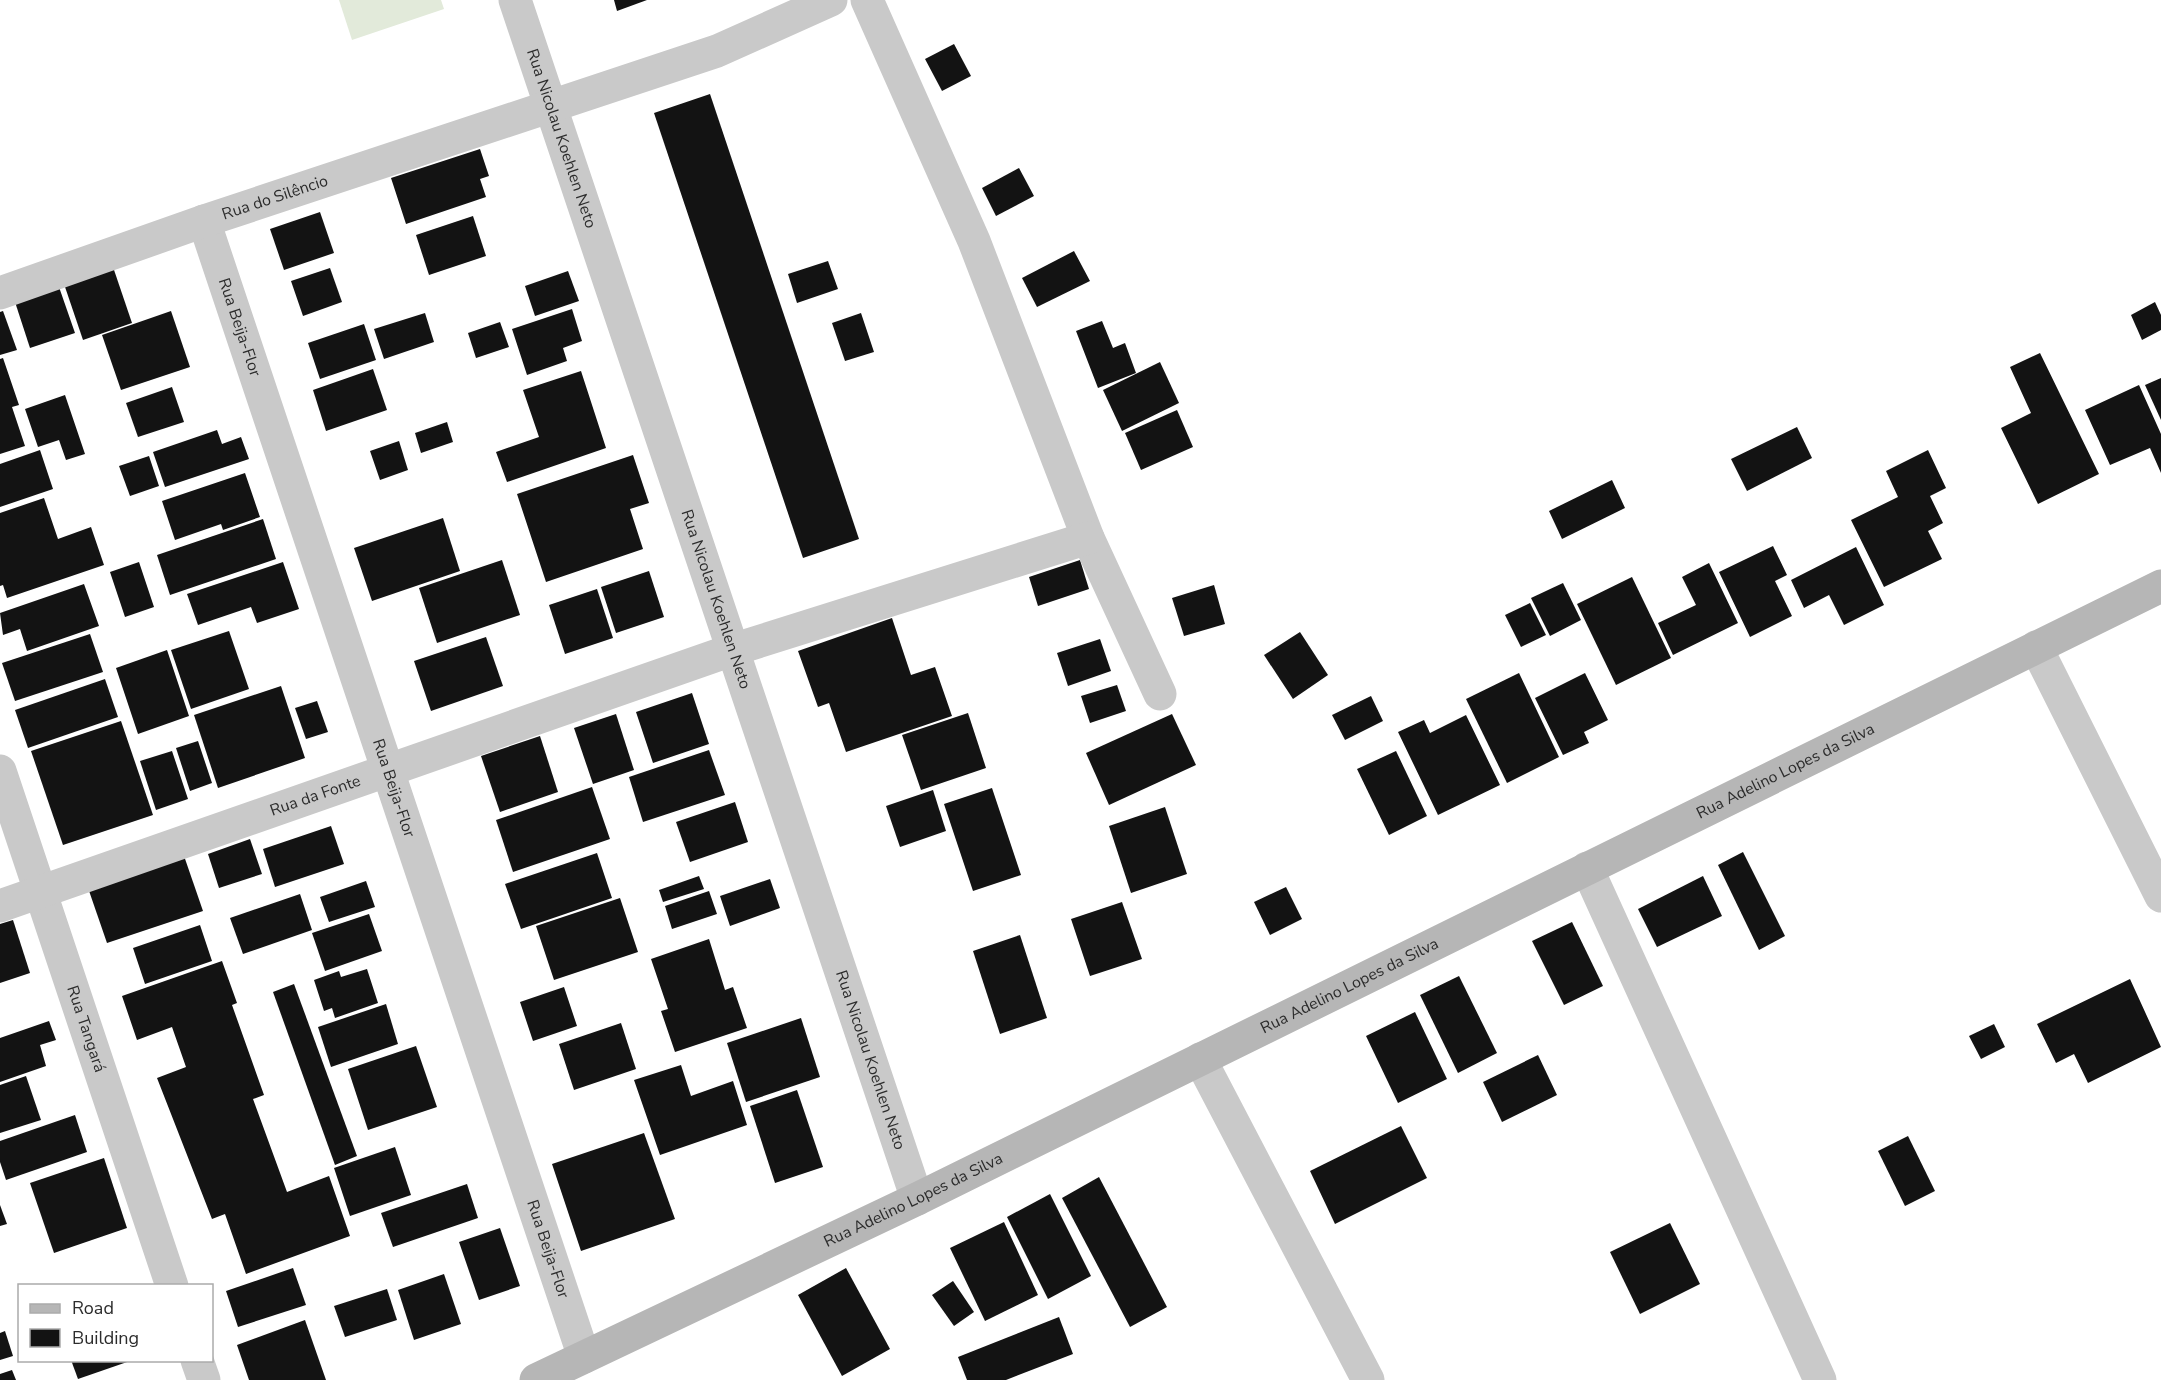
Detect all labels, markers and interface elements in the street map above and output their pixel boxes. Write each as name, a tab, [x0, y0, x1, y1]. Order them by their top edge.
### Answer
street label: Rua Nicolau Koehlen Neto	[521, 46, 602, 231]
street label: Rua do Silêncio	[219, 170, 331, 225]
street label: Rua Beija-Flor	[213, 275, 266, 380]
street label: Rua Nicolau Koehlen Neto	[676, 507, 756, 692]
street label: Rua Adelino Lopes da Silva	[1693, 718, 1878, 824]
street label: Rua Beija-Flor	[367, 736, 420, 840]
street label: Rua da Fonte	[267, 770, 364, 822]
street label: Rua Adelino Lopes da Silva	[1257, 933, 1442, 1039]
street label: Rua Nicolau Koehlen Neto	[830, 967, 911, 1153]
street label: Rua Tangará	[61, 983, 111, 1075]
street label: Rua Adelino Lopes da Silva	[820, 1147, 1006, 1253]
street label: Rua Beija-Flor	[521, 1197, 575, 1301]
legend	[18, 1284, 213, 1362]
text: Road	[72, 1296, 114, 1320]
text: Building	[72, 1326, 139, 1350]

